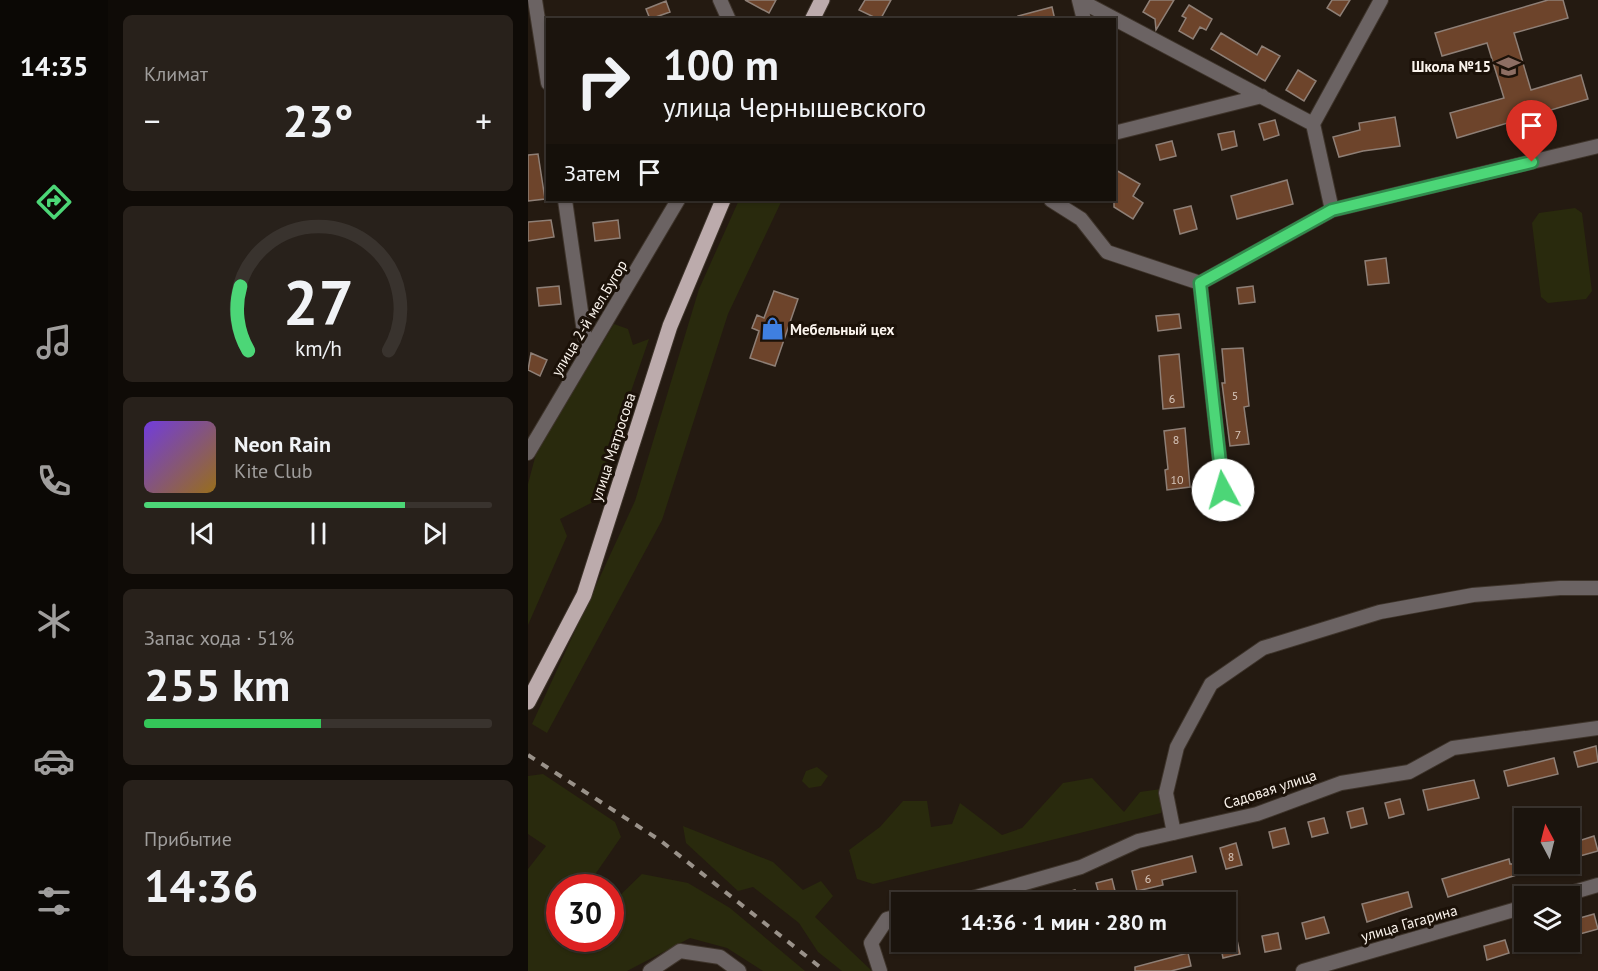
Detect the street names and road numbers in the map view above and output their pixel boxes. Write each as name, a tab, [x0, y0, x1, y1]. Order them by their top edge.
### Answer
street label: улица 2-й мел.Бугор	[547, 256, 631, 380]
street label: улица Матросова	[587, 390, 639, 504]
street label: Садовая улица	[1221, 765, 1319, 813]
street label: улица Гагарина	[1359, 900, 1459, 946]

